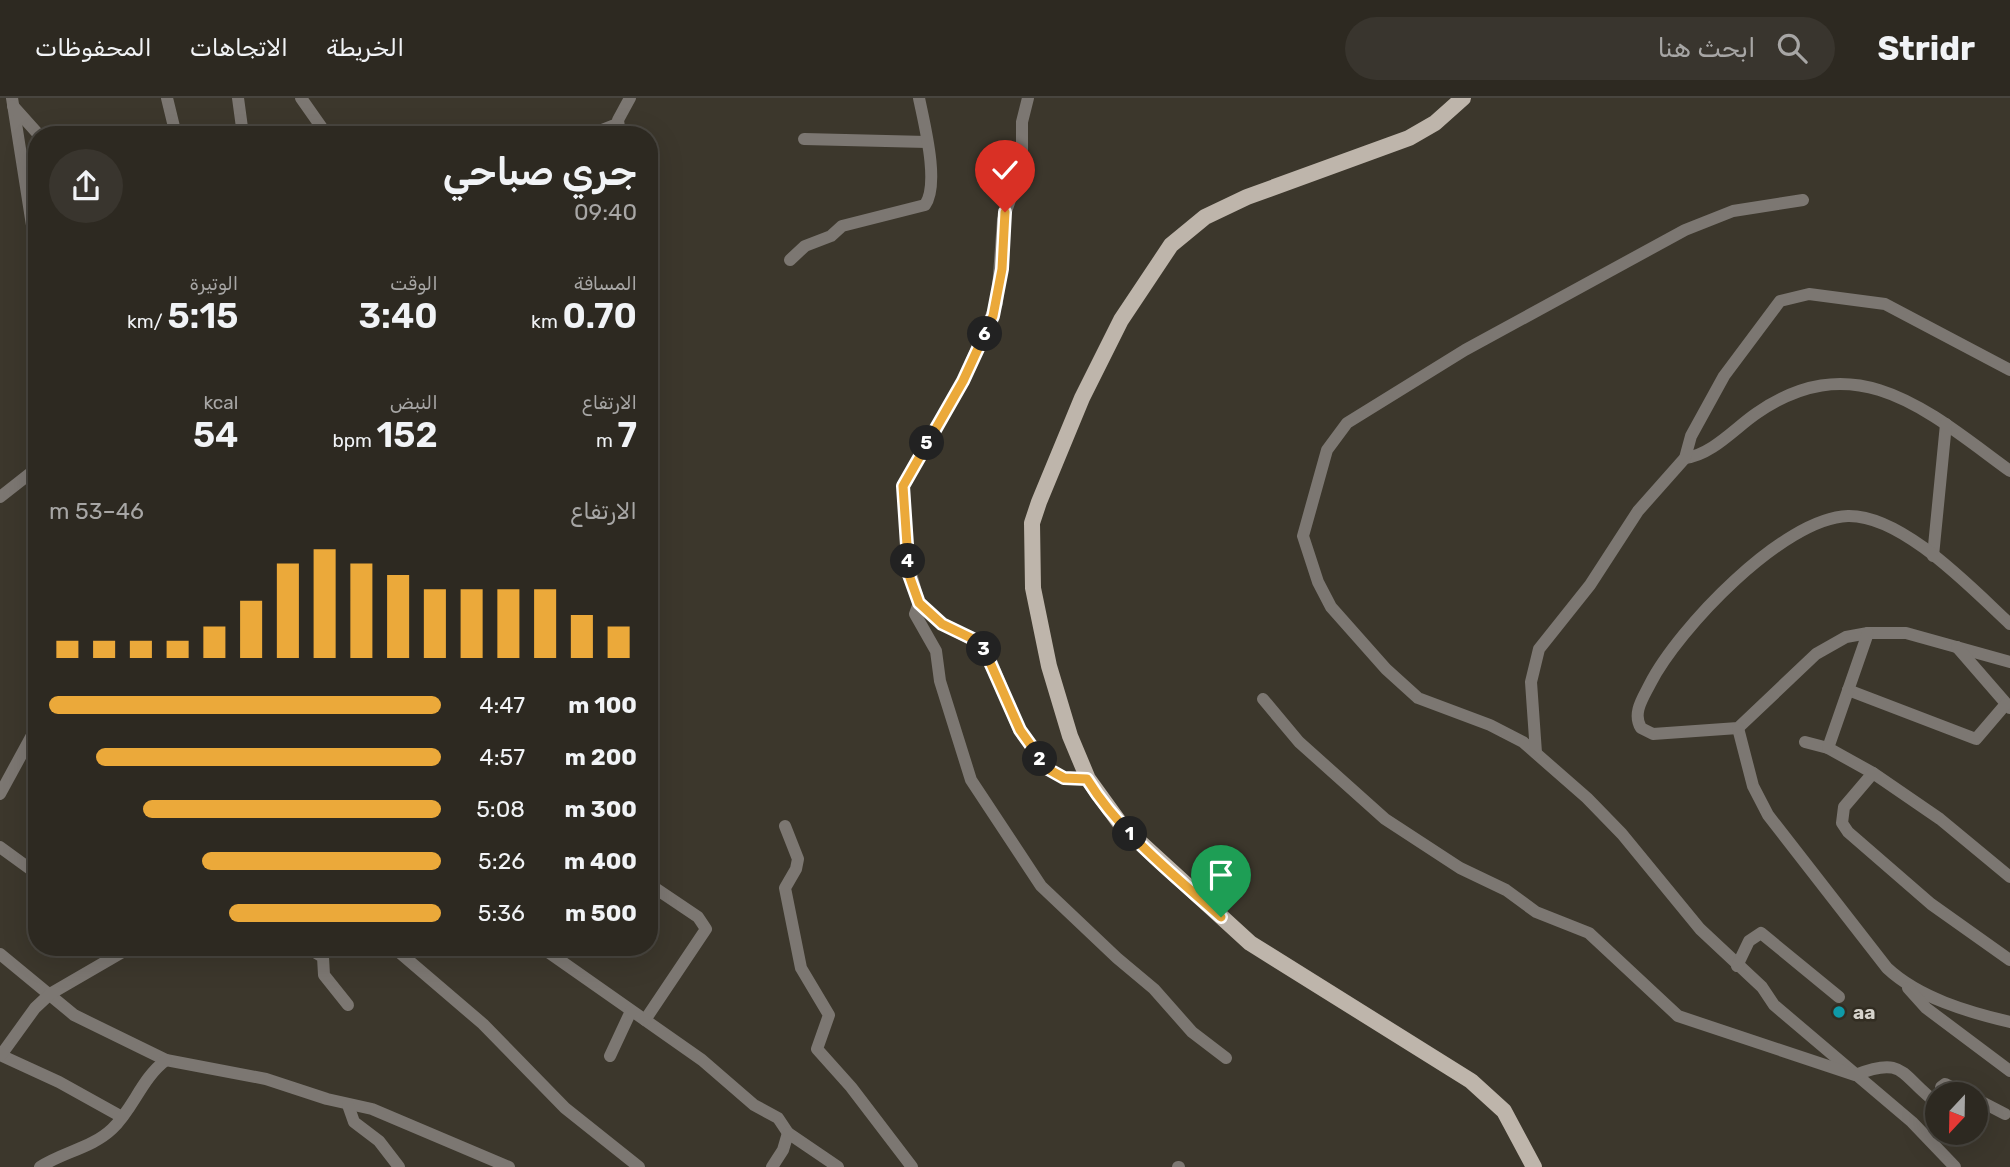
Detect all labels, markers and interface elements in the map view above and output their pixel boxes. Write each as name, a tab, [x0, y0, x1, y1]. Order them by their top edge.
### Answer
search box	[1345, 17, 1835, 80]
icon: search	[1773, 29, 1811, 67]
text: Stridr	[1877, 29, 1975, 68]
text: ابحث هنا	[1657, 33, 1755, 64]
text: المحفوظات	[35, 34, 152, 62]
text: الاتجاهات	[190, 34, 288, 62]
text: الخريطة	[326, 34, 404, 62]
pin	[975, 140, 1035, 212]
button: share	[49, 149, 123, 223]
text: جري صباحي	[443, 149, 637, 195]
icon: check	[986, 151, 1024, 189]
text: 09:40	[574, 198, 637, 226]
text: الوتيرة	[189, 272, 238, 295]
text: الوقت	[390, 272, 438, 295]
text: المسافة	[574, 272, 637, 295]
text: 5:15	[167, 295, 238, 337]
text: 3:40	[359, 295, 438, 337]
text: 0.70	[562, 295, 637, 337]
text: /km	[127, 310, 167, 333]
text: km	[531, 310, 562, 333]
pin: 6	[968, 316, 1002, 352]
text: 6	[978, 322, 991, 345]
text: kcal	[203, 391, 238, 414]
text: النبض	[390, 391, 438, 414]
text: الارتفاع	[582, 391, 637, 414]
text: 54	[193, 414, 238, 456]
text: 152	[377, 414, 438, 456]
text: 7	[617, 414, 637, 456]
pin: 5	[909, 426, 944, 460]
text: bpm	[332, 429, 377, 452]
text: m	[596, 429, 617, 452]
text: 5	[920, 431, 933, 454]
text: 46–53 m	[49, 497, 144, 525]
text: الارتفاع	[571, 497, 637, 525]
pin: 4	[890, 544, 926, 578]
text: 4	[901, 549, 914, 572]
pin: 3	[967, 632, 1002, 666]
text: 3	[977, 637, 990, 660]
text: 4:47	[479, 691, 525, 719]
text: 100 m	[568, 691, 637, 719]
pin: 2	[1023, 742, 1058, 776]
text: 4:57	[479, 743, 525, 771]
text: 200 m	[565, 743, 637, 771]
text: 2	[1033, 747, 1046, 770]
text: 5:08	[476, 795, 525, 823]
text: 300 m	[565, 795, 637, 823]
pin: 1	[1112, 816, 1148, 852]
text: 1	[1125, 822, 1134, 845]
pin	[1191, 845, 1251, 917]
text: 5:26	[478, 847, 525, 875]
text: 400 m	[564, 847, 637, 875]
icon: arrive	[1202, 856, 1240, 894]
text: 5:36	[478, 899, 525, 927]
text: 500 m	[565, 899, 637, 927]
place label: aa	[1853, 1001, 1875, 1024]
marker: aa	[1831, 1004, 1847, 1020]
north arrow	[1925, 1082, 1988, 1144]
map controls	[1925, 1082, 1988, 1145]

